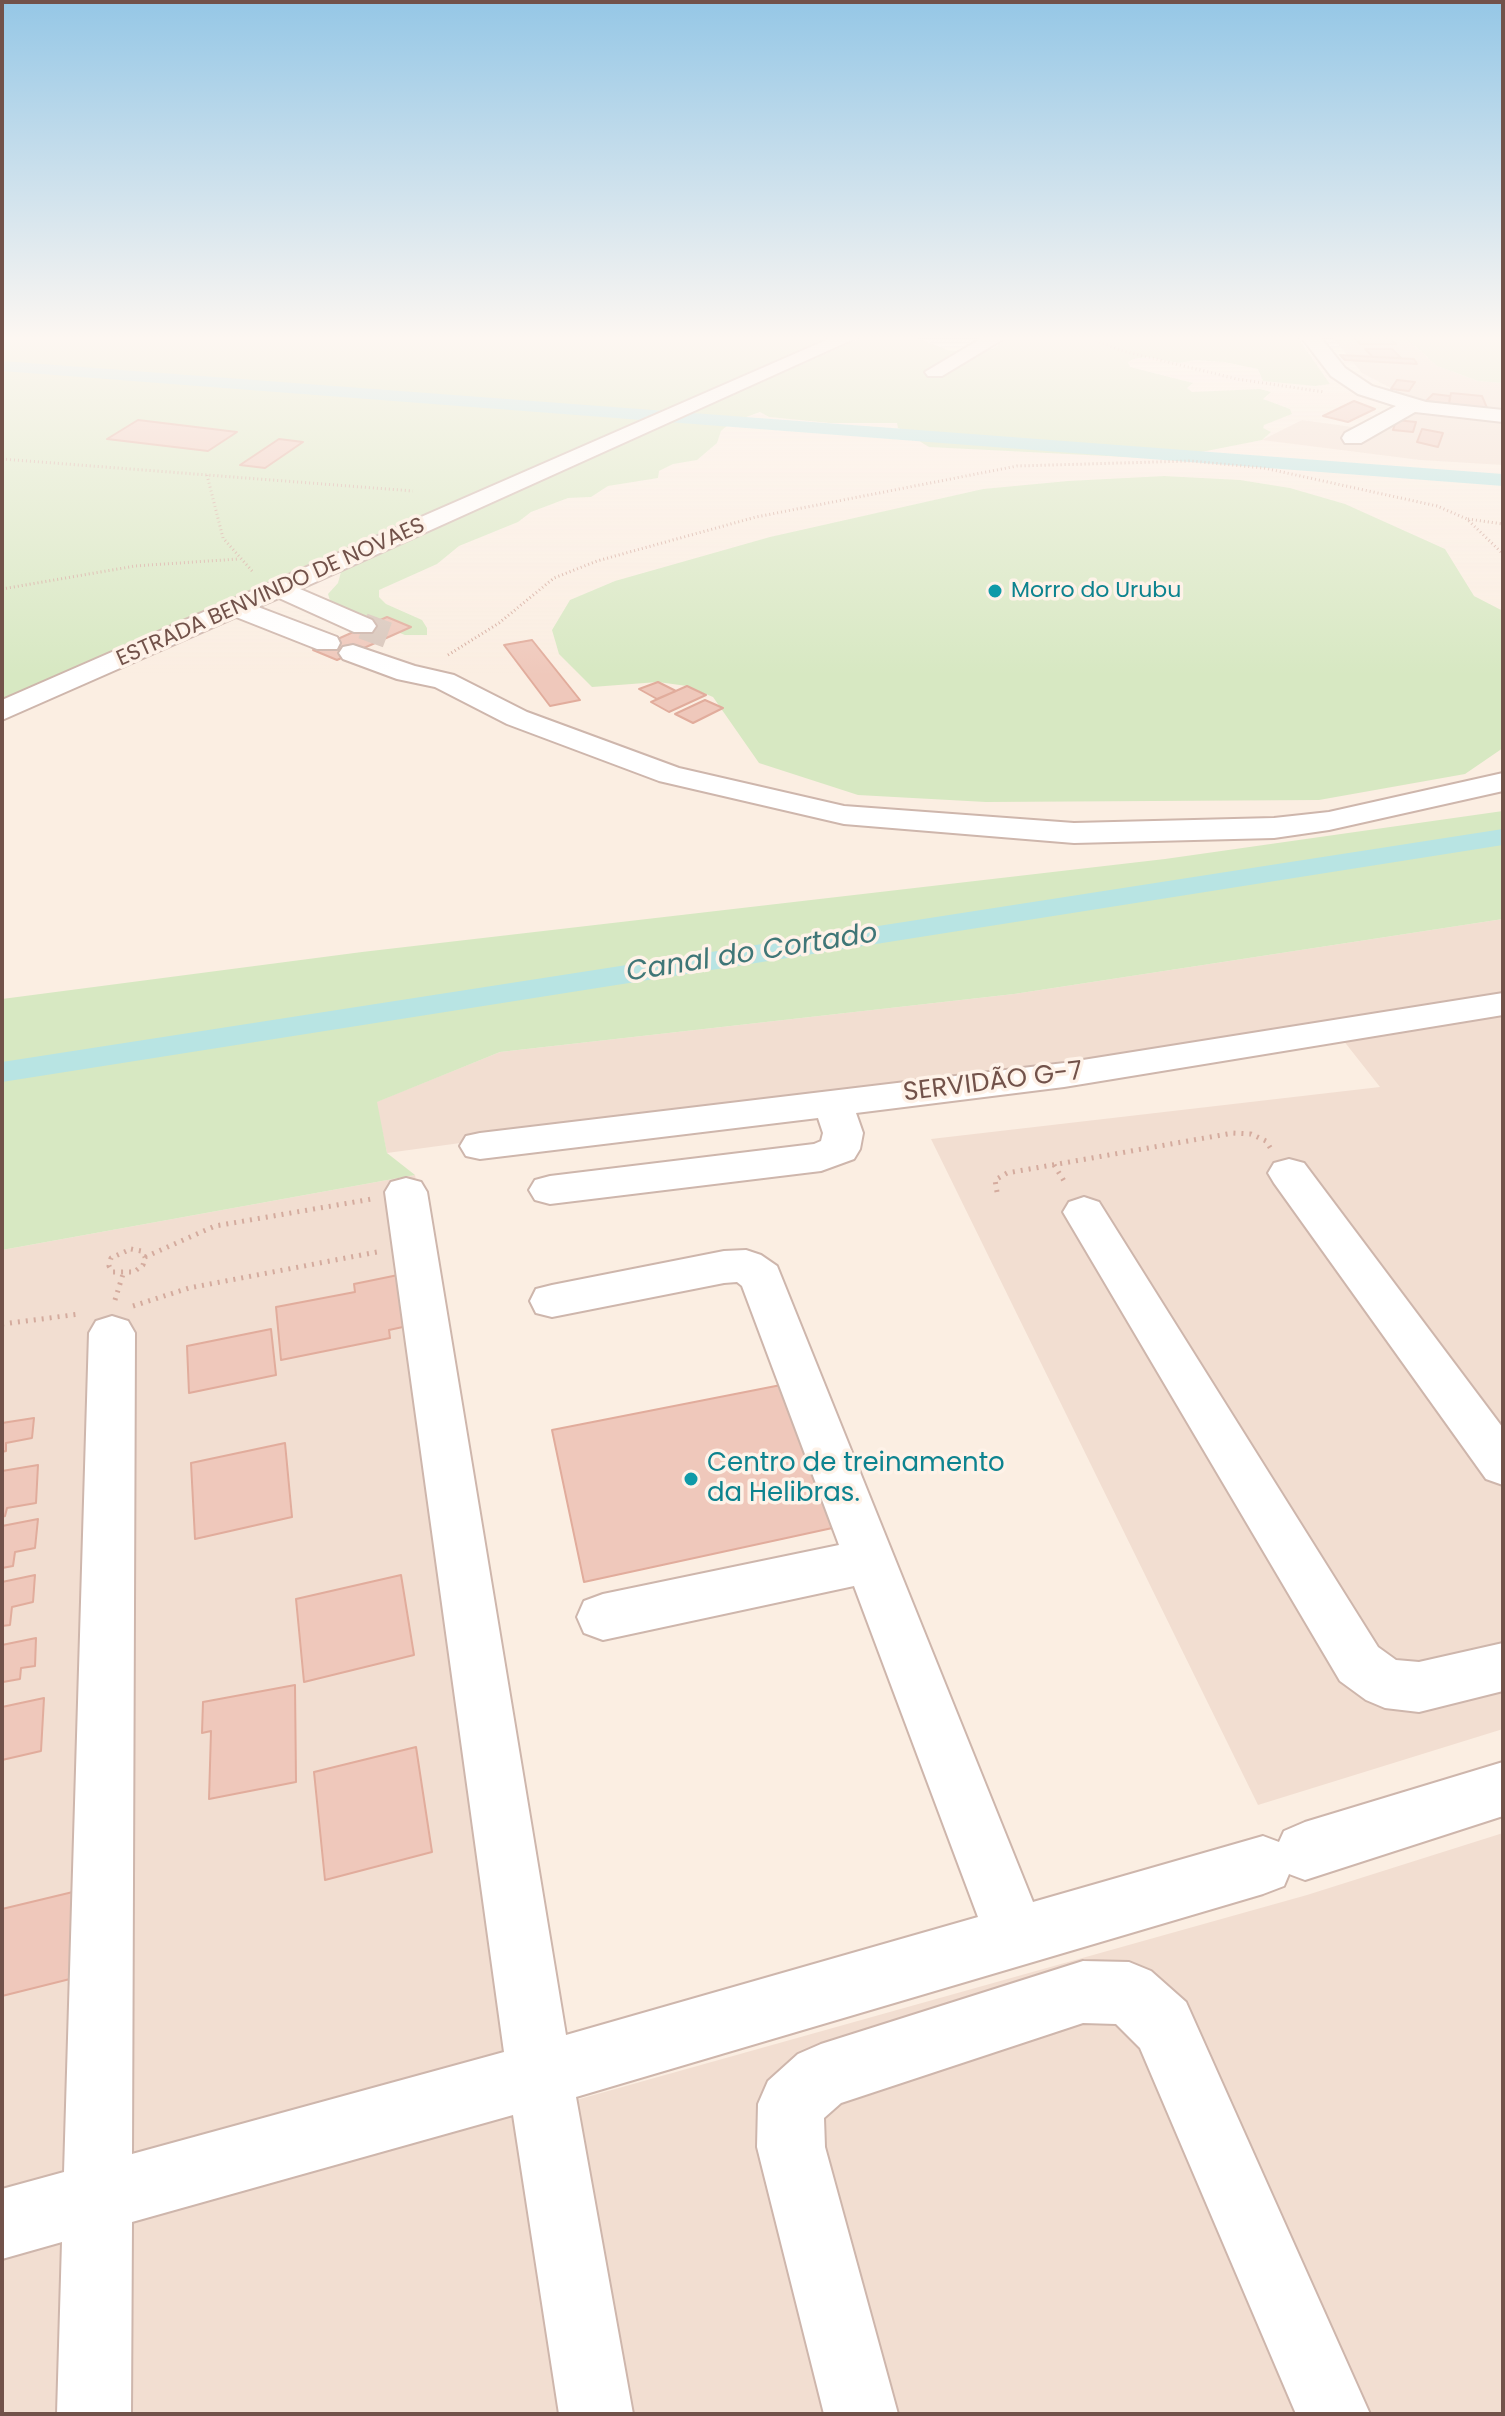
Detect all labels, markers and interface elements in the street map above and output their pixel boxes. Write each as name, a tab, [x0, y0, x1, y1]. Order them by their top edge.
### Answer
street label: ESTRADA BENVINDO DE NOVAES	[113, 513, 429, 673]
place label: Morro do Urubu	[1011, 578, 1181, 604]
marker: Morro do Urubu	[986, 582, 1004, 600]
water label: Canal do Cortado	[624, 918, 880, 990]
street label: SERVIDÃO G-7	[902, 1057, 1084, 1109]
place label: Centro de treinamento da Helibras.	[707, 1448, 1005, 1510]
marker: Centro de treinamento da Helibras.	[682, 1470, 700, 1488]

